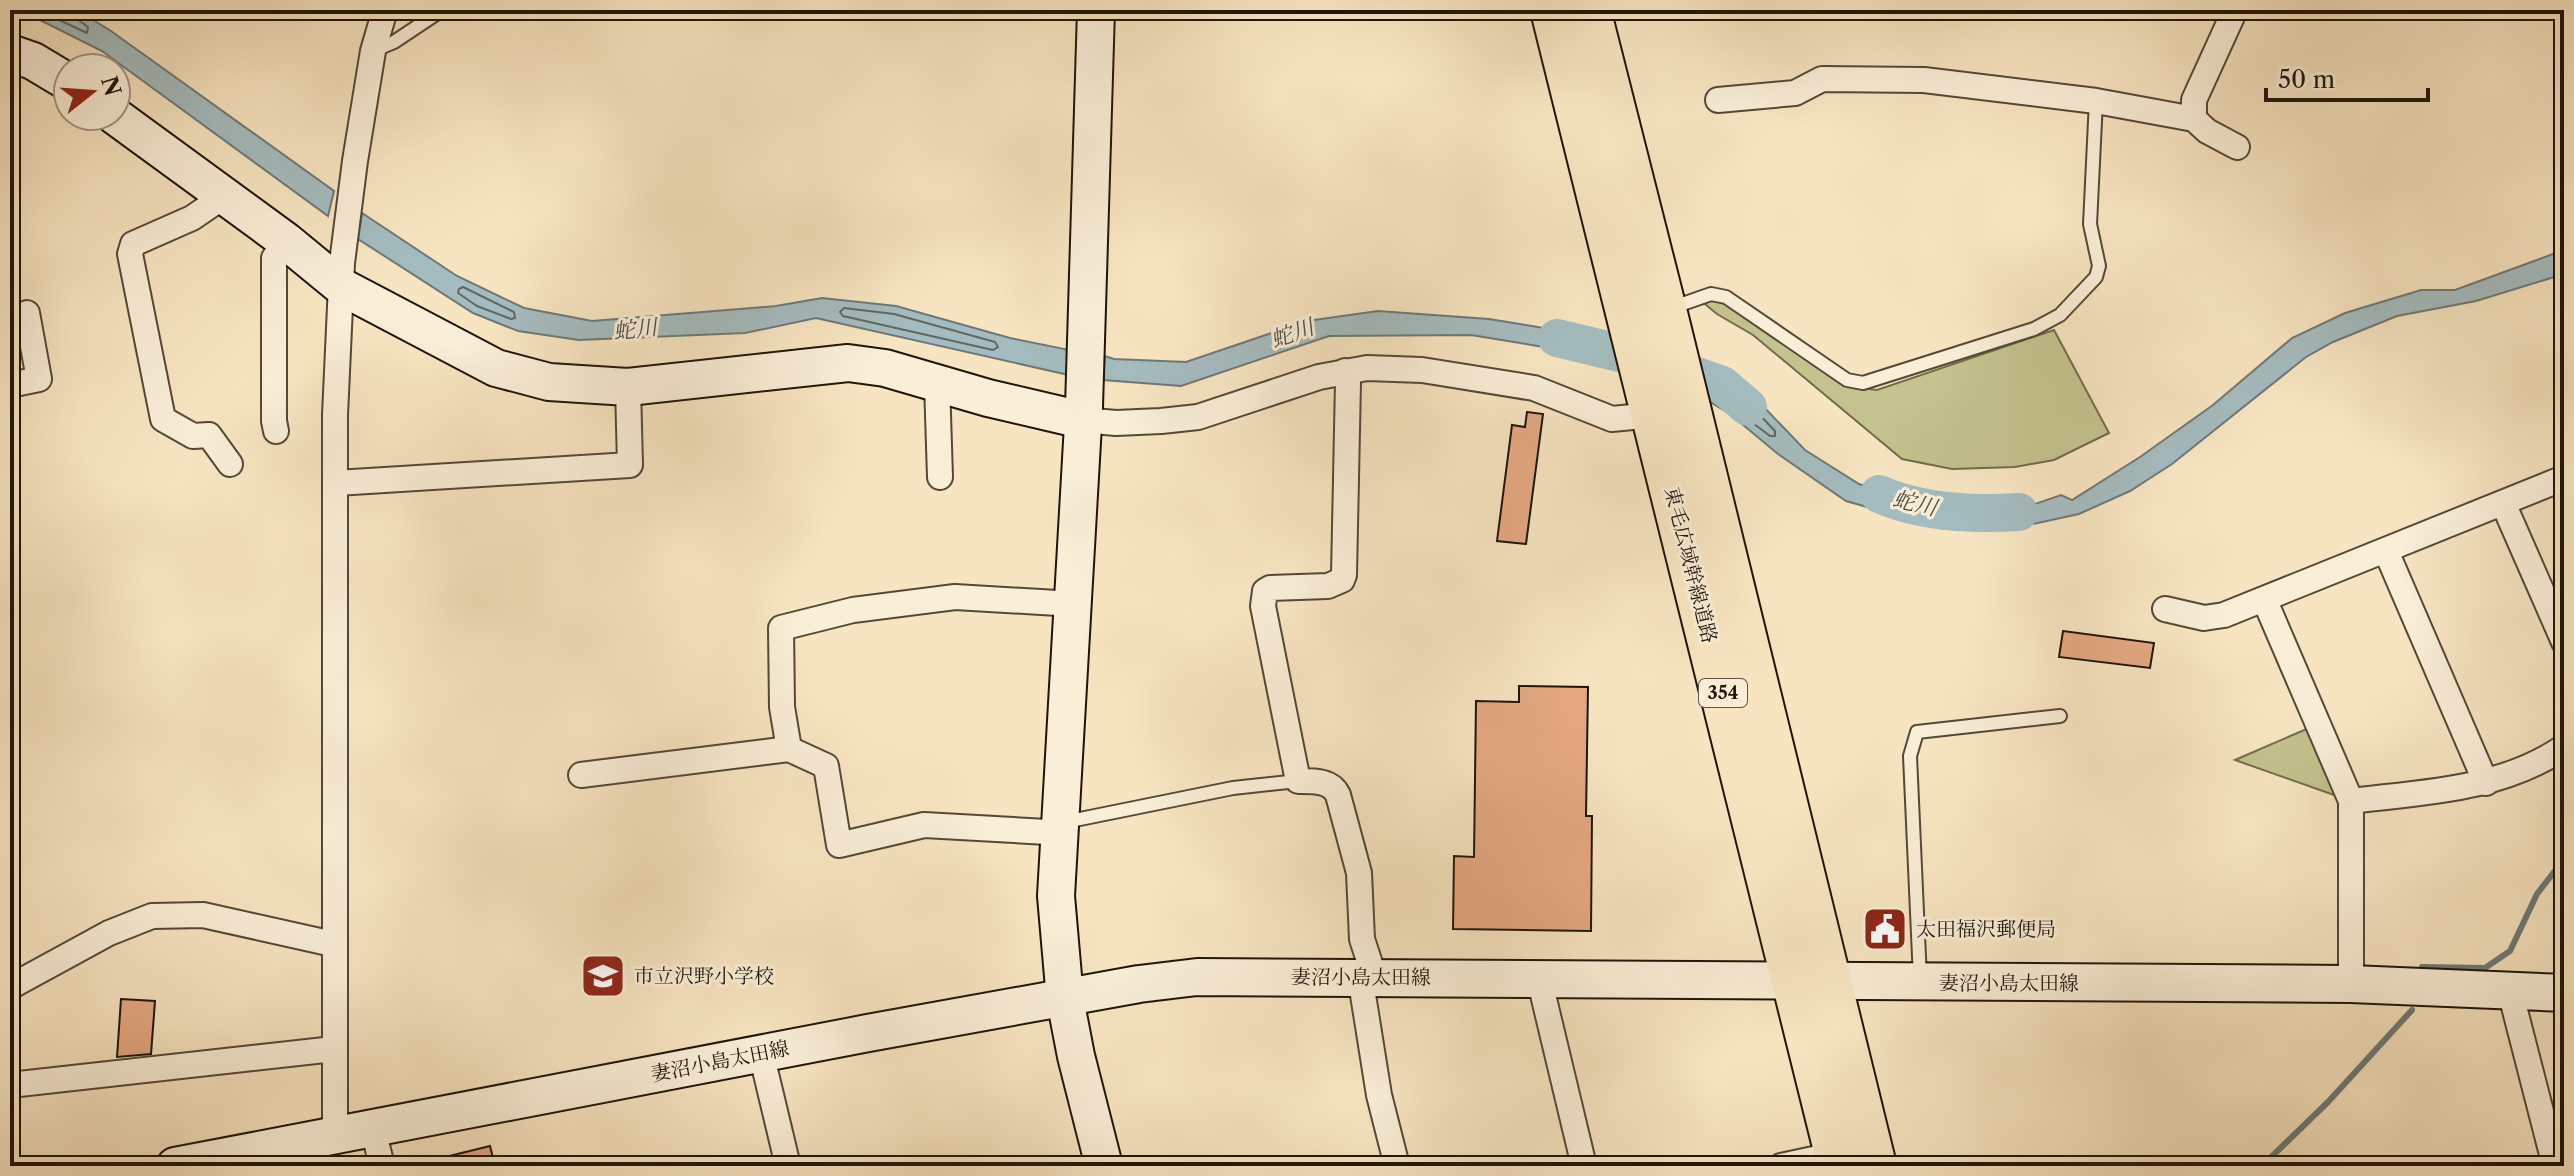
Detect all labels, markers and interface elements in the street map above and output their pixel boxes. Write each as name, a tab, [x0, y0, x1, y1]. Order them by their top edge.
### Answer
north arrow	[52, 52, 132, 132]
scale bar	[2266, 52, 2428, 102]
text: 50 m	[2278, 65, 2335, 94]
text: N	[95, 73, 126, 99]
water label: 蛇川	[612, 313, 661, 346]
water label: 蛇川	[1267, 313, 1319, 354]
street label: 東毛広域幹線道路	[1660, 484, 1722, 646]
water label: 蛇川	[1890, 485, 1941, 522]
road number: 354	[1699, 679, 1747, 707]
public building icon: 太田福沢郵便局	[1861, 905, 1909, 953]
place label: 太田福沢郵便局	[1916, 917, 2056, 941]
school or university icon: 市立沢野小学校	[579, 952, 627, 1000]
place label: 市立沢野小学校	[634, 964, 774, 988]
street label: 妻沼小島太田線	[1291, 965, 1431, 989]
street label: 妻沼小島太田線	[1939, 971, 2079, 995]
street label: 妻沼小島太田線	[649, 1036, 791, 1086]

